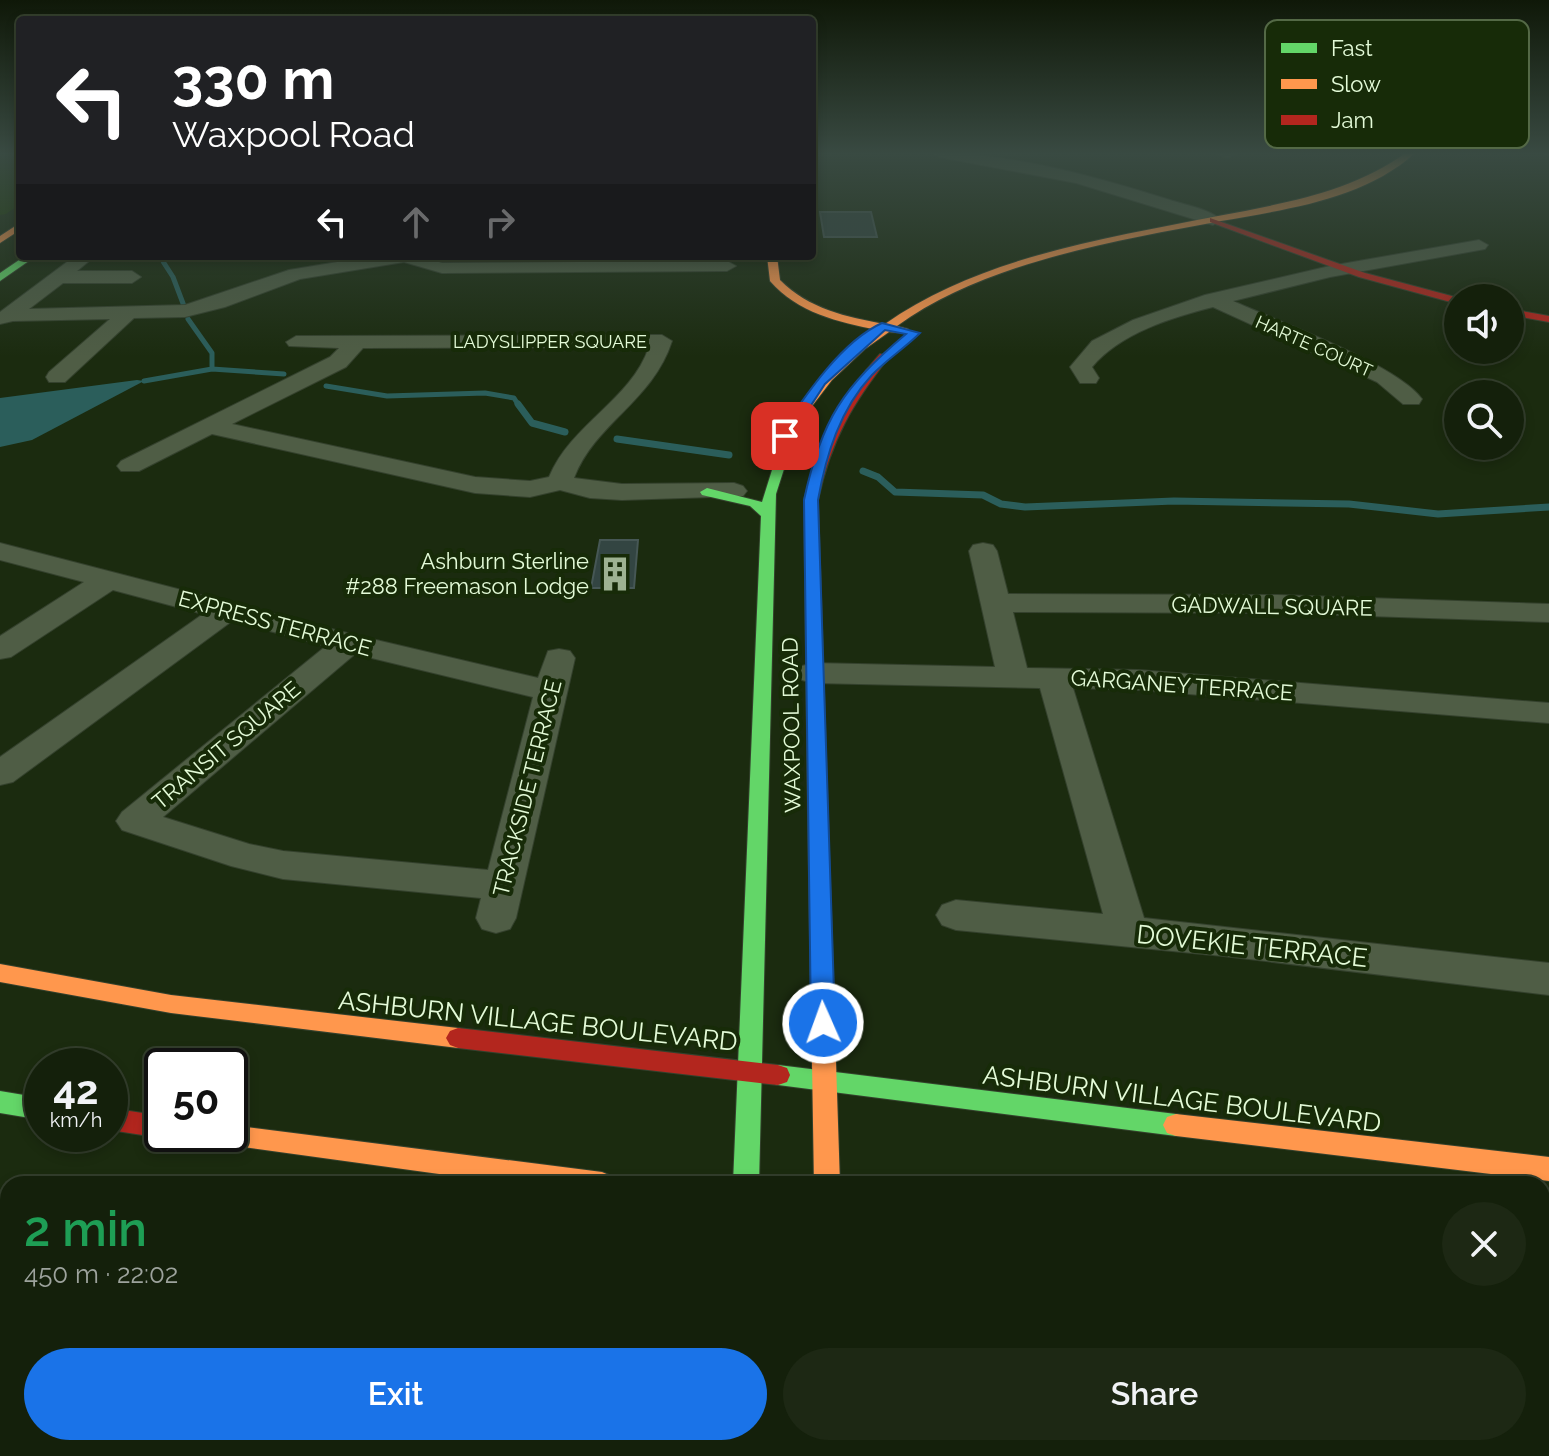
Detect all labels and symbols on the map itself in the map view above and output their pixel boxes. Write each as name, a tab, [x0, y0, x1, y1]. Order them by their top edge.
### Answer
legend	[1265, 20, 1529, 148]
text: Fast	[1331, 35, 1373, 61]
text: Slow	[1331, 71, 1381, 97]
text: Jam	[1331, 107, 1374, 133]
street label: HARTE COURT	[1252, 311, 1376, 381]
street label: LADYSLIPPER SQUARE	[453, 331, 647, 352]
pin	[751, 402, 819, 470]
place label: Ashburn Sterline #288 Freemason Lodge	[345, 548, 589, 599]
building icon: Ashburn Sterline #288 Freemason Lodge	[596, 555, 634, 593]
street label: EXPRESS TERRACE	[176, 585, 374, 661]
street label: GADWALL SQUARE	[1171, 591, 1373, 621]
street label: WAXPOOL ROAD	[776, 637, 806, 813]
street label: GARGANEY TERRACE	[1070, 664, 1294, 706]
street label: TRANSIT SQUARE	[147, 676, 305, 814]
street label: TRACKSIDE TERRACE	[487, 677, 567, 899]
street label: DOVEKIE TERRACE	[1135, 919, 1369, 973]
position arrow	[781, 981, 865, 1065]
street label: ASHBURN VILLAGE BOULEVARD	[337, 985, 739, 1057]
speed limit sign: 50	[144, 1048, 248, 1152]
street label: ASHBURN VILLAGE BOULEVARD	[981, 1060, 1383, 1138]

